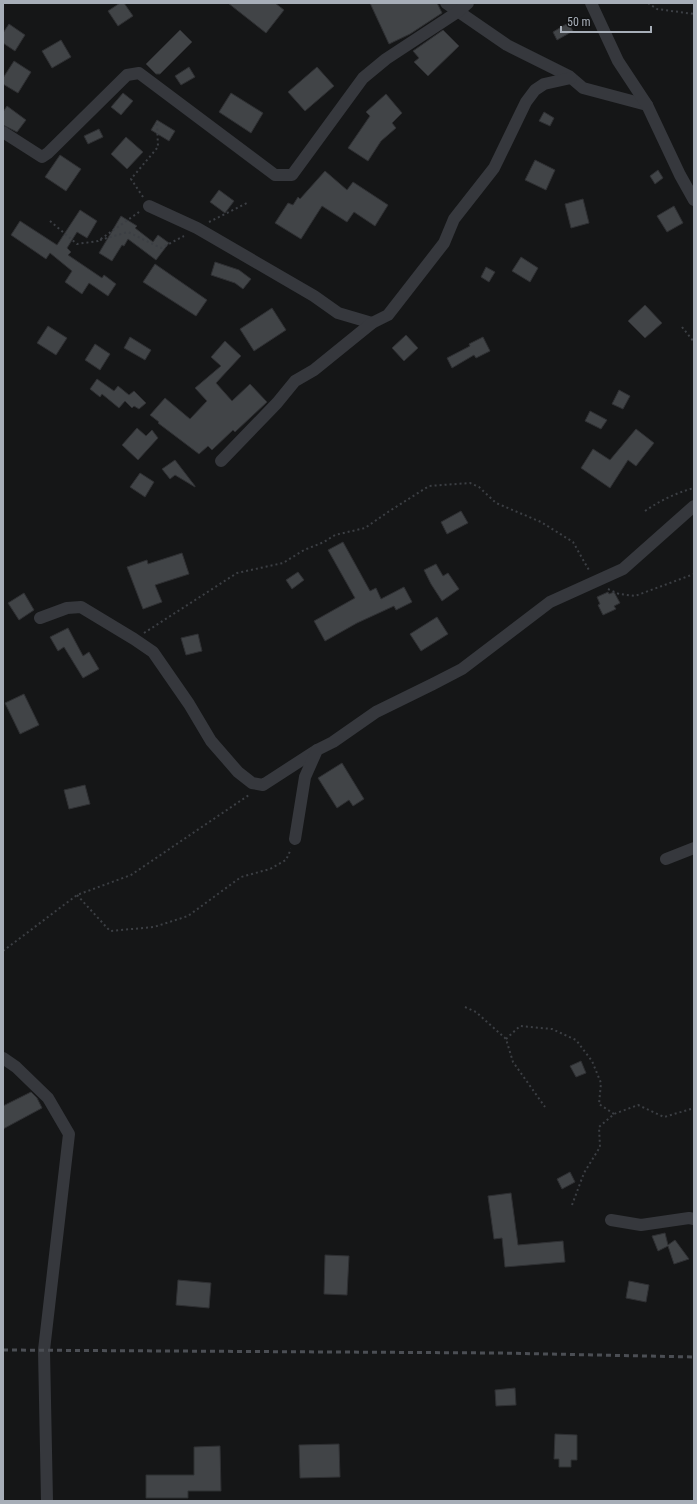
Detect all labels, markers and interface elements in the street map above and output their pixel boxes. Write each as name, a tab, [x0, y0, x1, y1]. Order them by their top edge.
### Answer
scale bar	[561, 8, 651, 34]
text: 50 m	[567, 15, 591, 29]

